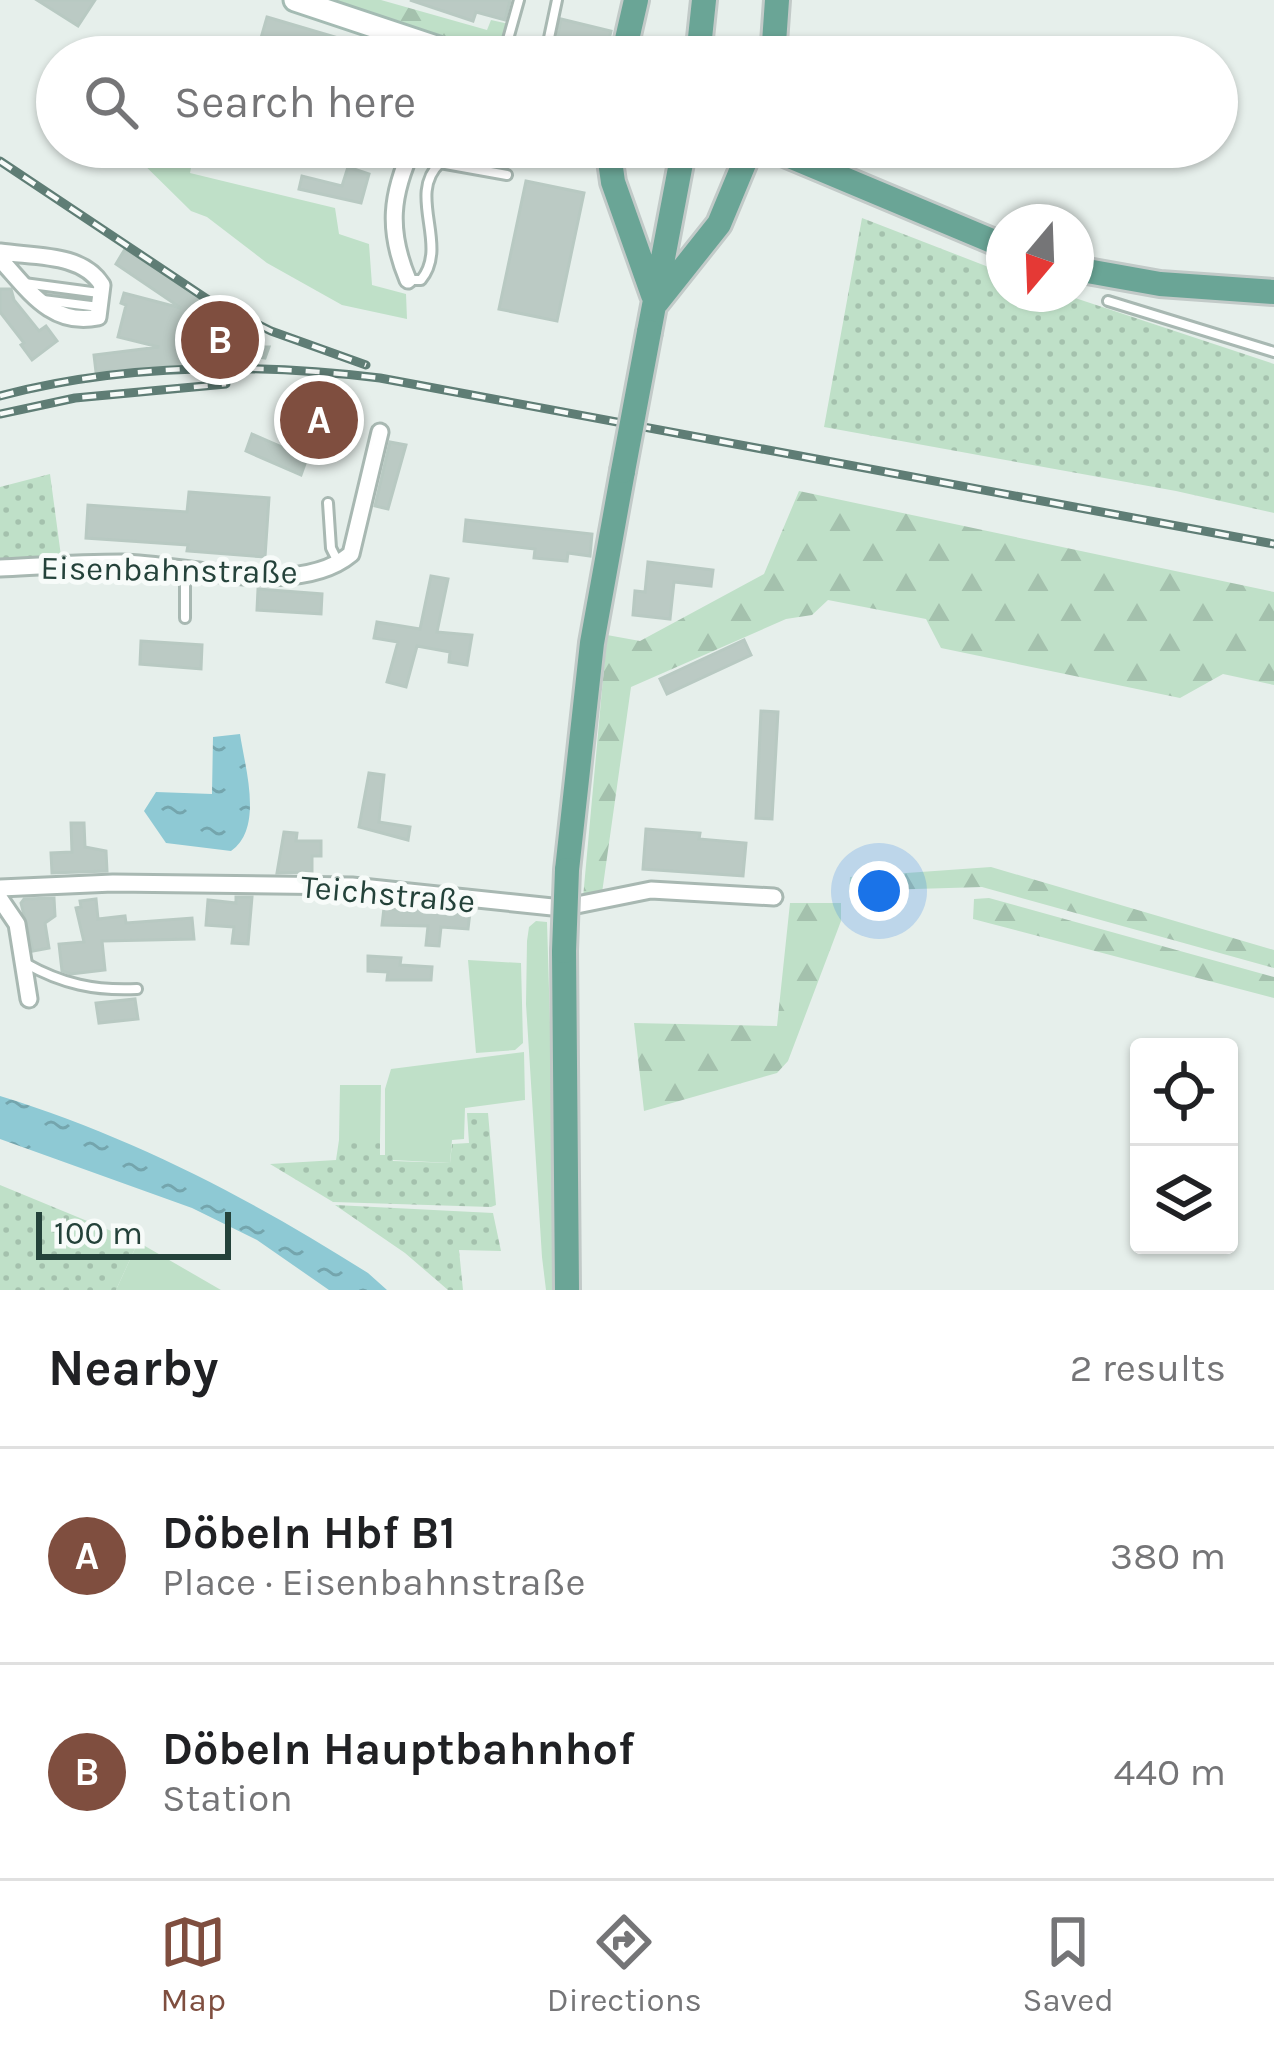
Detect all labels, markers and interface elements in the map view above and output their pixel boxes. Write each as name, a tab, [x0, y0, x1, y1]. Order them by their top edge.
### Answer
search box	[36, 36, 1238, 168]
icon: search	[78, 69, 144, 135]
text: Search here	[174, 76, 416, 128]
north arrow	[986, 204, 1094, 312]
pin: B	[181, 295, 259, 385]
pin: A	[280, 375, 358, 465]
street label: Eisenbahnstraße	[40, 549, 298, 591]
your location	[849, 861, 909, 921]
street label: Teichstraße	[299, 867, 477, 921]
map controls	[1130, 1038, 1238, 1254]
button: locate	[1130, 1038, 1238, 1146]
button: layers	[1130, 1146, 1238, 1254]
scale bar	[36, 1206, 231, 1259]
text: 100 m	[54, 1214, 143, 1252]
text: Nearby	[48, 1338, 218, 1398]
text: 2 results	[1070, 1345, 1226, 1391]
text: Döbeln Hbf B1	[162, 1507, 455, 1559]
text: A	[75, 1533, 99, 1579]
text: 380 m	[1110, 1533, 1226, 1579]
text: Place · Eisenbahnstraße	[162, 1559, 586, 1605]
text: Döbeln Hauptbahnhof	[162, 1723, 635, 1775]
text: B	[74, 1749, 100, 1795]
text: 440 m	[1114, 1749, 1226, 1795]
text: Station	[162, 1775, 293, 1821]
tab: Map	[160, 1909, 226, 2019]
tab: Directions	[547, 1909, 702, 2019]
tab: Saved	[1023, 1909, 1114, 2019]

